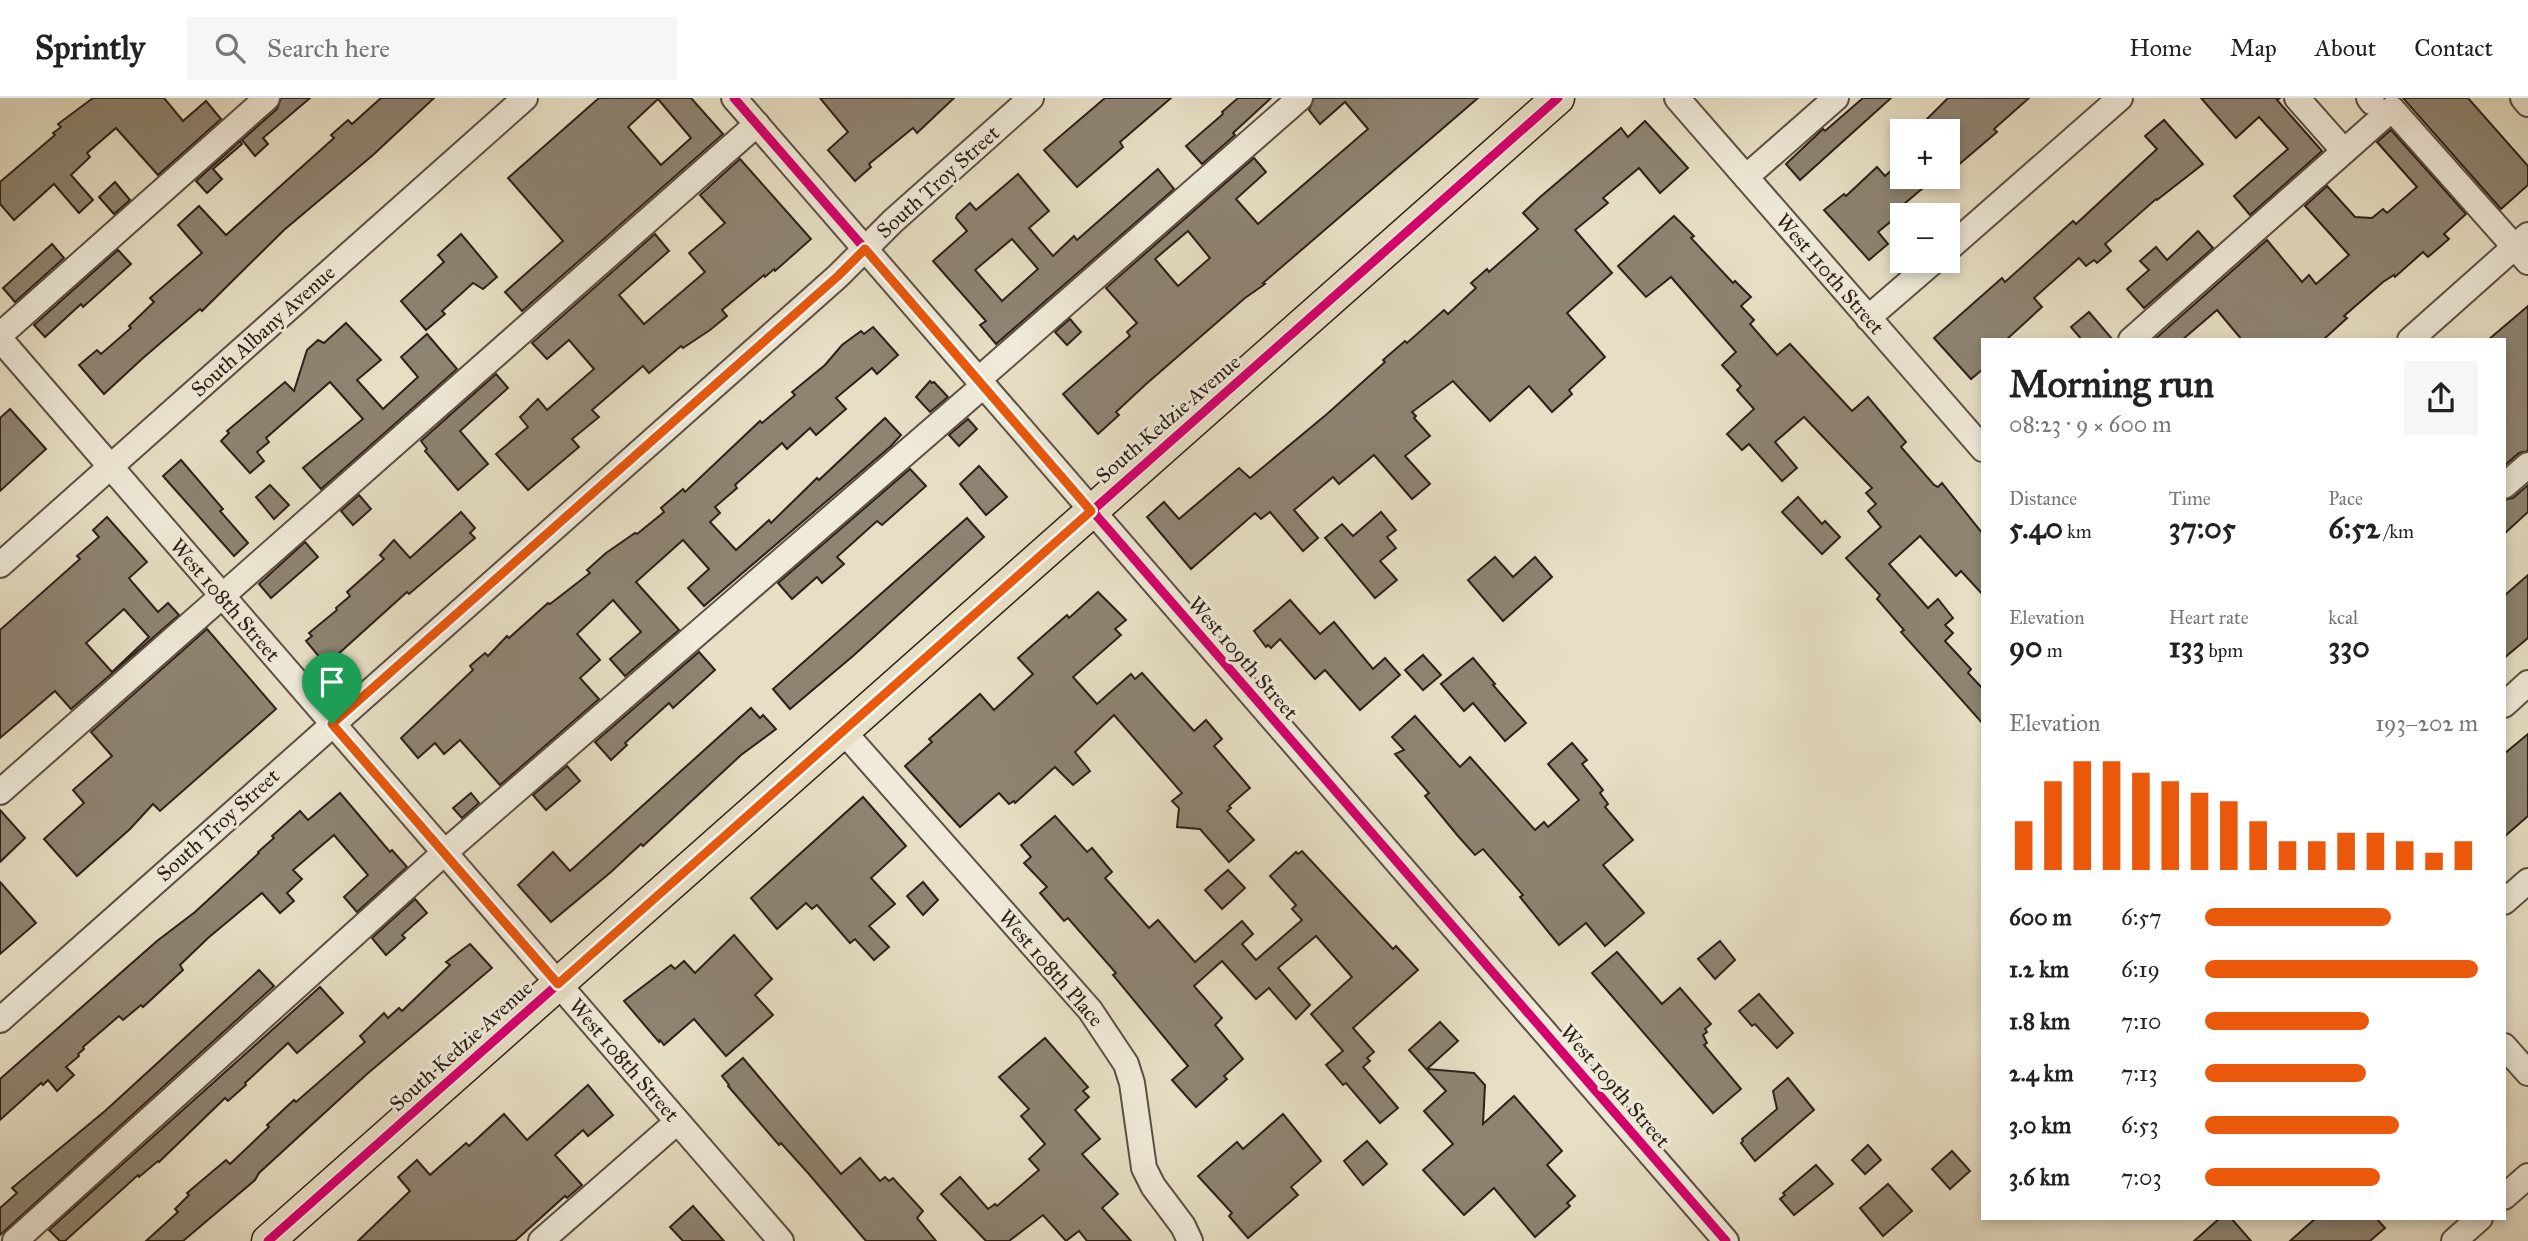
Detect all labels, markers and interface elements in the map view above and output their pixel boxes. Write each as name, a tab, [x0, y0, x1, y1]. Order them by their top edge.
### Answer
search box	[187, 17, 677, 80]
text: Sprintly	[35, 28, 145, 68]
icon: search	[211, 29, 249, 67]
text: Search here	[267, 32, 390, 64]
text: Home	[2129, 33, 2192, 63]
text: Map	[2230, 33, 2277, 63]
text: About	[2315, 33, 2376, 63]
text: Contact	[2414, 33, 2493, 63]
map controls	[1890, 119, 1960, 273]
button: +	[1890, 119, 1960, 189]
street label: South Troy Street	[871, 120, 1005, 244]
button: −	[1890, 203, 1960, 273]
street label: West 110th Street	[1770, 208, 1890, 340]
street label: South Albany Avenue	[186, 259, 341, 403]
street label: South Kedzie Avenue	[1090, 349, 1246, 489]
text: Morning run	[2009, 361, 2214, 407]
button: share	[2404, 361, 2478, 435]
text: 08:23 · 9 × 600 m	[2009, 410, 2171, 438]
text: Distance	[2009, 487, 2077, 510]
text: Time	[2169, 487, 2211, 510]
text: Pace	[2328, 487, 2363, 510]
text: 5.40	[2009, 510, 2063, 546]
text: 37:05	[2169, 510, 2236, 546]
text: 6:52	[2328, 510, 2380, 546]
text: km	[2063, 520, 2092, 543]
text: /km	[2380, 520, 2414, 543]
street label: West 108th Street	[164, 533, 286, 667]
street label: West 109th Street	[1182, 591, 1304, 725]
text: Elevation	[2009, 606, 2084, 629]
text: Heart rate	[2169, 606, 2249, 629]
text: kcal	[2328, 606, 2358, 629]
text: 90	[2009, 629, 2043, 665]
text: 133	[2169, 629, 2205, 665]
text: 330	[2328, 629, 2370, 665]
text: m	[2043, 639, 2063, 662]
text: bpm	[2205, 639, 2243, 662]
pin	[302, 652, 362, 724]
icon: arrive	[313, 663, 351, 701]
text: Elevation	[2009, 709, 2100, 737]
text: 193–202 m	[2375, 709, 2478, 737]
street label: South Troy Street	[151, 763, 285, 887]
text: 600 m	[2009, 903, 2072, 931]
text: 6:57	[2121, 903, 2162, 931]
street label: West 108th Place	[993, 904, 1109, 1032]
text: 1.2 km	[2009, 955, 2069, 983]
text: 6:19	[2121, 955, 2160, 983]
street label: South Kedzie Avenue	[384, 975, 538, 1117]
street label: West 108th Street	[563, 993, 685, 1127]
text: 1.8 km	[2009, 1007, 2070, 1035]
text: 7:10	[2121, 1007, 2161, 1035]
street label: West 109th Street	[1554, 1019, 1676, 1153]
text: 2.4 km	[2009, 1059, 2074, 1087]
text: 7:13	[2121, 1059, 2157, 1087]
text: 3.0 km	[2009, 1111, 2071, 1139]
text: 6:53	[2121, 1111, 2158, 1139]
text: 3.6 km	[2009, 1163, 2070, 1191]
text: 7:03	[2121, 1163, 2162, 1191]

